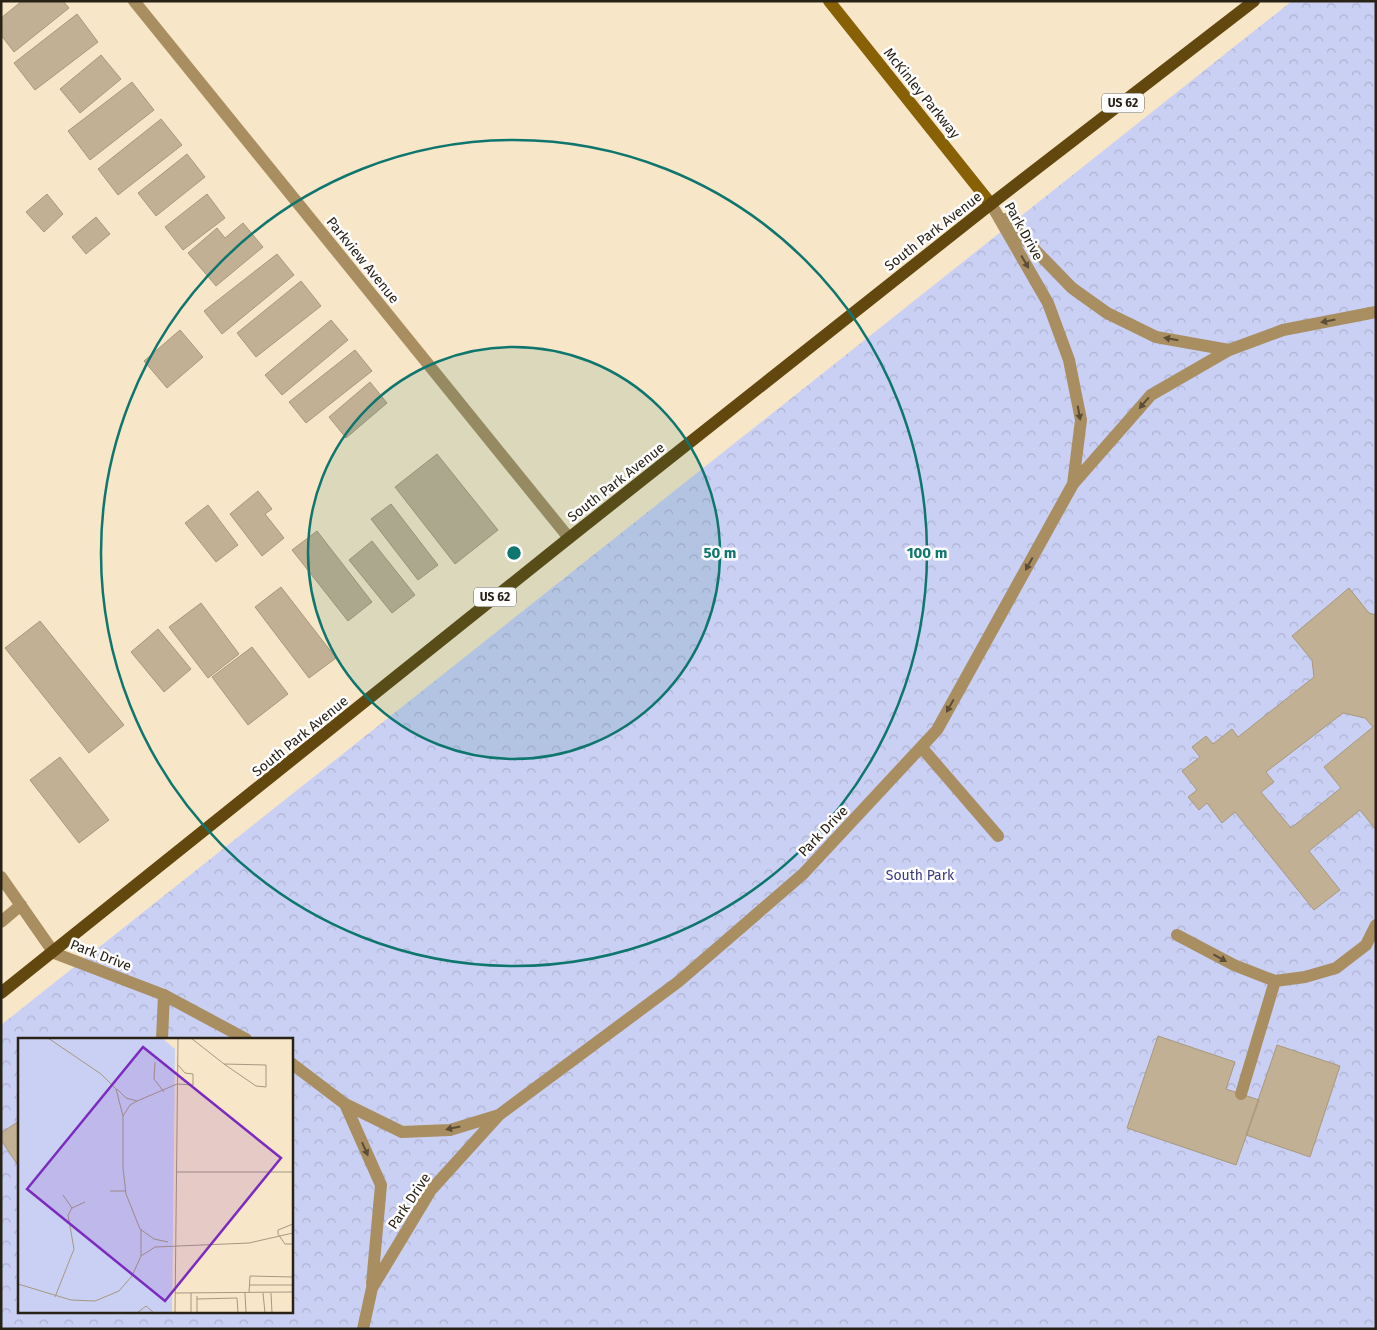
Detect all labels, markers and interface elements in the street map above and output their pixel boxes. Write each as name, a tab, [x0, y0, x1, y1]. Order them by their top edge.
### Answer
street label: McKinley Parkway	[880, 44, 963, 142]
road number: US 62	[1102, 94, 1144, 112]
street label: South Park Avenue	[881, 188, 985, 275]
street label: Park Drive	[1001, 199, 1047, 263]
street label: Parkview Avenue	[323, 214, 403, 307]
one-way arrow	[1020, 255, 1029, 268]
one-way arrow	[1319, 318, 1335, 326]
one-way arrow	[1162, 335, 1178, 343]
one-way arrow	[1138, 397, 1150, 409]
one-way arrow	[1076, 406, 1084, 422]
street label: South Park Avenue	[564, 439, 668, 526]
centre of rings	[505, 544, 523, 562]
text: 50 m	[703, 544, 737, 562]
text: 100 m	[907, 544, 947, 562]
one-way arrow	[1025, 556, 1033, 571]
road number: US 62	[474, 588, 516, 606]
street label: South Park Avenue	[249, 692, 352, 780]
one-way arrow	[946, 699, 955, 713]
street label: Park Drive	[795, 802, 852, 860]
park label: South Park	[886, 867, 955, 884]
street label: Park Drive	[68, 936, 134, 975]
one-way arrow	[1213, 954, 1228, 962]
inset map	[18, 1038, 292, 1312]
one-way arrow	[445, 1124, 460, 1132]
one-way arrow	[361, 1142, 369, 1156]
street label: Park Drive	[384, 1170, 434, 1233]

